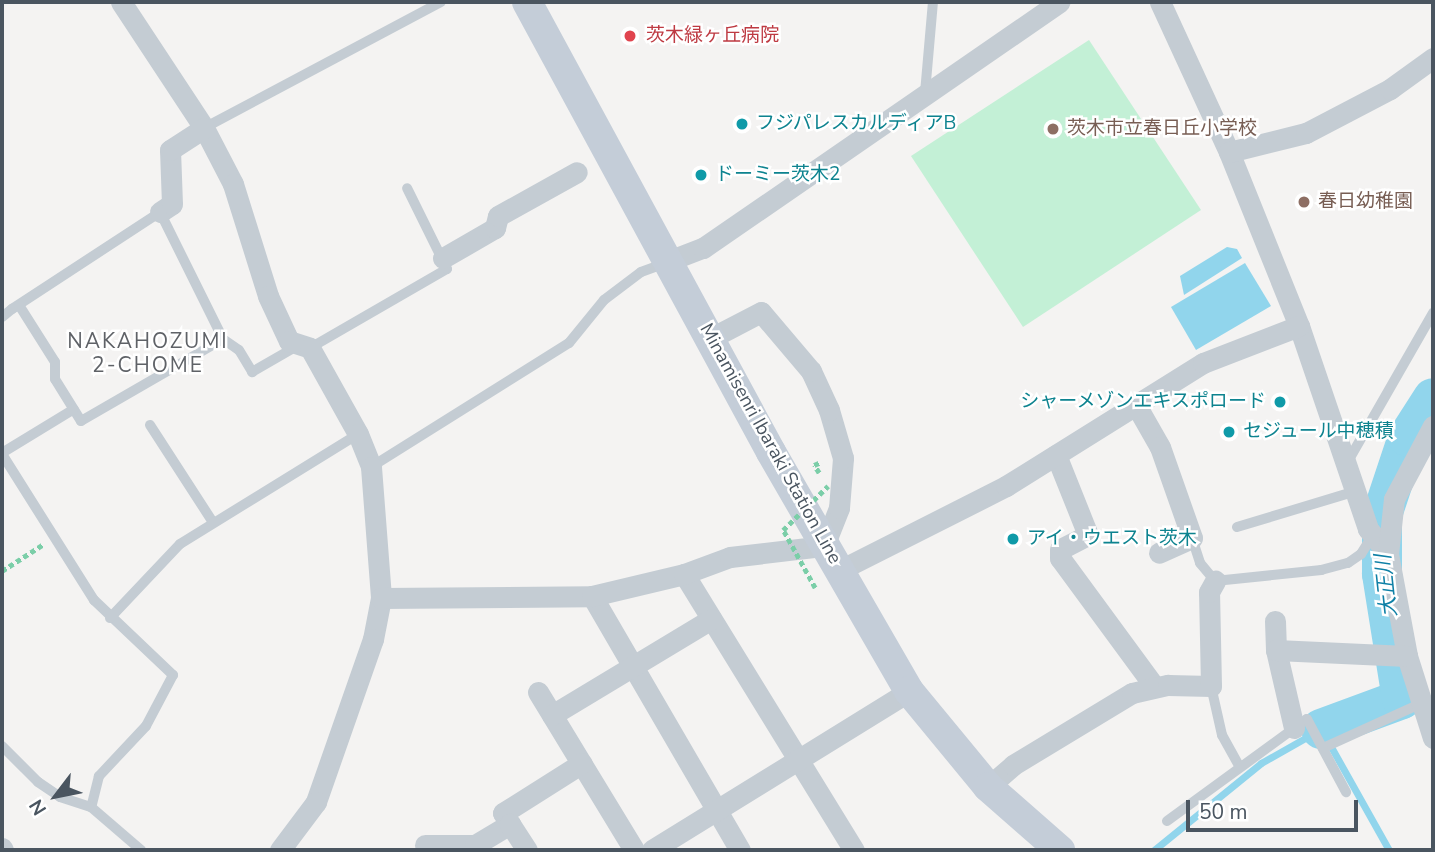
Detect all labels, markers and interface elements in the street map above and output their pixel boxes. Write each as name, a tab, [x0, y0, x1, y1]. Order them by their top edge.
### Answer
place label: 茨木緑ヶ丘病院	[646, 25, 779, 47]
marker: 茨木緑ヶ丘病院	[620, 26, 640, 46]
place label: フジパレスカルディアB	[756, 113, 959, 135]
marker: フジパレスカルディアB	[734, 116, 750, 132]
place label: 茨木市立春日丘小学校	[1067, 118, 1257, 140]
marker: 茨木市立春日丘小学校	[1045, 121, 1061, 137]
place label: ドーミー茨木2	[715, 164, 840, 186]
marker: ドーミー茨木2	[693, 167, 709, 183]
place label: 春日幼稚園	[1318, 191, 1413, 213]
marker: 春日幼稚園	[1296, 194, 1312, 210]
street label: Minamisenri Ibaraki Station Line	[694, 320, 846, 568]
district label: NAKAHOZUMI 2-CHOME	[69, 328, 227, 378]
place label: シャーメゾンエキスポロード	[1019, 391, 1266, 413]
marker: シャーメゾンエキスポロード	[1272, 394, 1288, 410]
place label: セジュール中穂積	[1243, 421, 1395, 443]
marker: セジュール中穂積	[1221, 424, 1237, 440]
place label: アイ・ウエスト茨木	[1027, 528, 1198, 550]
marker: アイ・ウエスト茨木	[1005, 531, 1021, 547]
water label: 大正川	[1370, 553, 1402, 619]
north arrow	[21, 761, 91, 831]
scale bar	[1190, 786, 1362, 830]
text: N	[23, 794, 53, 820]
text: 50 m	[1199, 798, 1248, 826]

